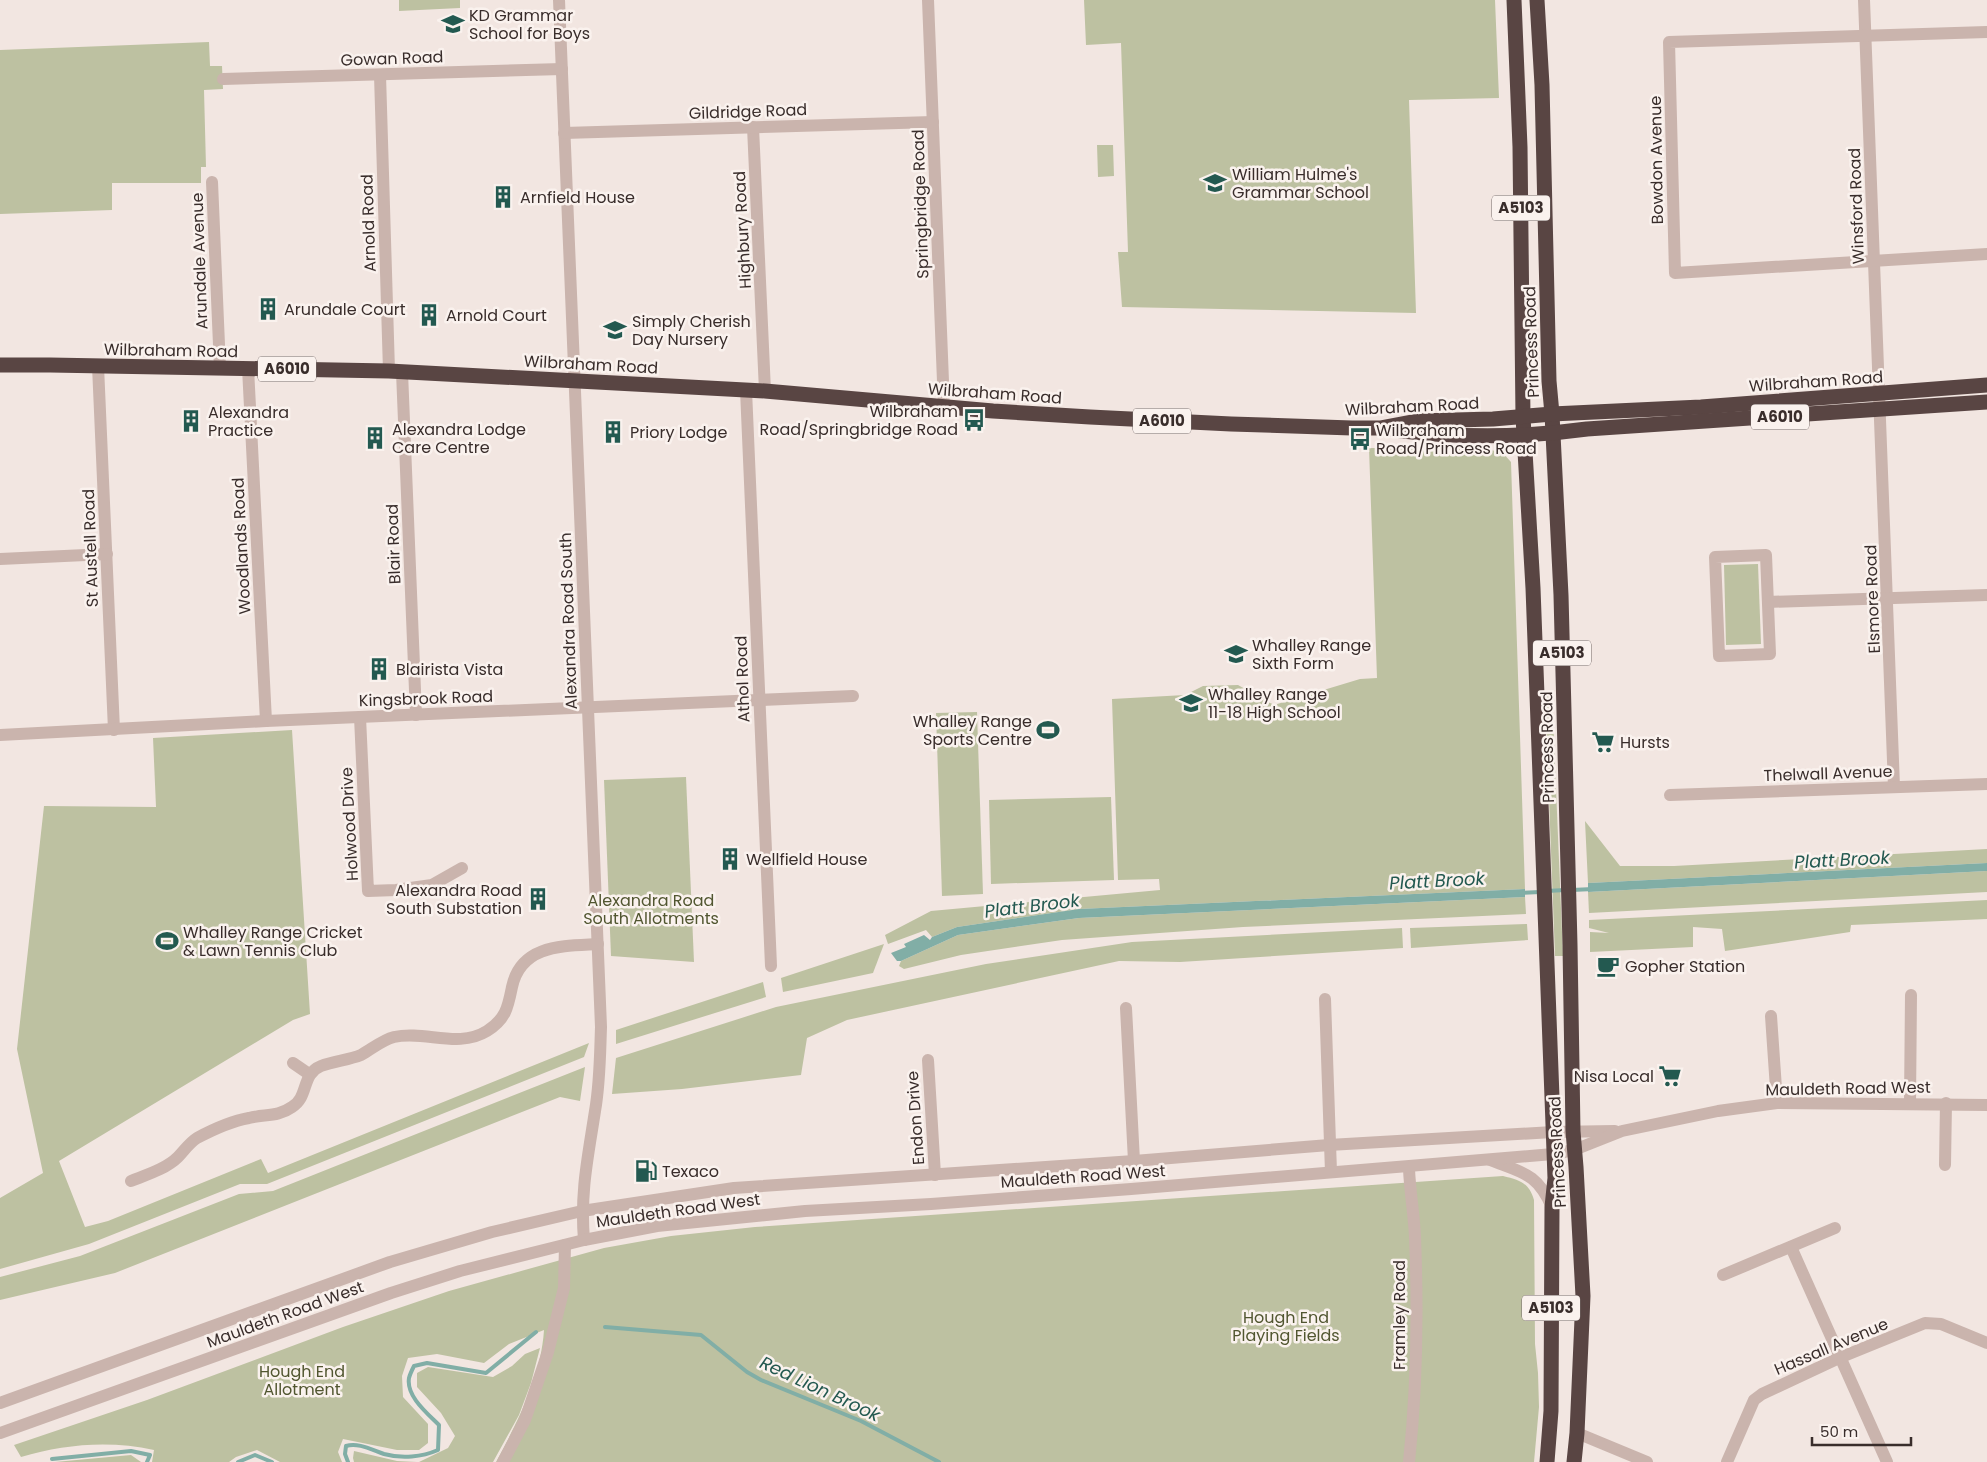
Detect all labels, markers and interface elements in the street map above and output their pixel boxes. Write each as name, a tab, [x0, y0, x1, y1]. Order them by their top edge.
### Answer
place label: KD Grammar School for Boys	[469, 4, 590, 45]
school or university icon: KD Grammar School for Boys	[440, 11, 466, 37]
street label: Gowan Road	[340, 45, 444, 72]
street label: Bowdon Avenue	[1644, 95, 1669, 225]
street label: Gildridge Road	[688, 98, 808, 125]
street label: Springbridge Road	[906, 129, 935, 279]
street label: Winsford Road	[1843, 147, 1870, 265]
place label: William Hulme's Grammar School	[1232, 163, 1369, 204]
street label: Highbury Road	[728, 170, 757, 289]
school or university icon: William Hulme's Grammar School	[1202, 170, 1228, 196]
street label: Arnold Road	[355, 174, 382, 272]
building icon: Arnfield House	[490, 184, 516, 210]
place label: Arnfield House	[520, 186, 635, 209]
street label: Arundale Avenue	[186, 192, 213, 330]
road number: A5103	[1492, 196, 1550, 220]
street label: Princess Road	[1518, 286, 1545, 398]
building icon: Arundale Court	[255, 296, 281, 322]
place label: Arundale Court	[284, 298, 406, 321]
building icon: Arnold Court	[416, 302, 442, 328]
place label: Arnold Court	[446, 304, 547, 327]
place label: Simply Cherish Day Nursery	[632, 310, 751, 351]
school or university icon: Simply Cherish Day Nursery	[602, 317, 628, 343]
street label: Wilbraham Road	[104, 338, 238, 363]
street label: Wilbraham Road	[523, 349, 659, 380]
road number: A6010	[258, 356, 316, 382]
street label: Wilbraham Road	[1748, 365, 1884, 398]
street label: Wilbraham Road	[927, 377, 1063, 410]
street label: Wilbraham Road	[1344, 391, 1480, 422]
place label: Wilbraham Road/Springbridge Road	[759, 400, 958, 441]
place label: Alexandra Practice	[208, 401, 289, 442]
road number: A6010	[1751, 404, 1809, 430]
bus stop icon: Wilbraham Road/Springbridge Road	[961, 407, 987, 433]
building icon: Alexandra Practice	[178, 408, 204, 434]
road number: A6010	[1133, 408, 1191, 434]
place label: Alexandra Lodge Care Centre	[392, 418, 526, 459]
building icon: Priory Lodge	[600, 419, 626, 445]
place label: Wilbraham Road/Princess Road	[1376, 419, 1537, 460]
place label: Priory Lodge	[630, 421, 727, 444]
building icon: Alexandra Lodge Care Centre	[362, 425, 388, 451]
bus stop icon: Wilbraham Road/Princess Road	[1347, 426, 1373, 452]
street label: Woodlands Road	[226, 477, 257, 615]
street label: St Austell Road	[77, 488, 104, 608]
street label: Blair Road	[381, 503, 406, 585]
street label: Alexandra Road South	[554, 532, 583, 710]
street label: Elsmore Road	[1859, 544, 1886, 654]
place label: Whalley Range Sixth Form	[1252, 634, 1371, 675]
street label: Athol Road	[729, 635, 756, 723]
road number: A5103	[1533, 640, 1591, 666]
school or university icon: Whalley Range Sixth Form	[1223, 641, 1249, 667]
building icon: Blairista Vista	[366, 656, 392, 682]
place label: Blairista Vista	[396, 658, 503, 681]
place label: Whalley Range 11-18 High School	[1208, 683, 1341, 724]
street label: Kingsbrook Road	[359, 685, 494, 712]
school or university icon: Whalley Range 11-18 High School	[1178, 690, 1204, 716]
street label: Princess Road	[1535, 691, 1560, 803]
place label: Whalley Range Sports Centre	[913, 710, 1032, 751]
sports icon: Whalley Range Sports Centre	[1035, 717, 1061, 743]
supermarket icon: Hursts	[1590, 729, 1616, 755]
place label: Hursts	[1620, 731, 1670, 754]
street label: Thelwall Avenue	[1763, 760, 1893, 787]
street label: Holwood Drive	[335, 766, 364, 882]
water label: Platt Brook	[1794, 844, 1891, 874]
building icon: Wellfield House	[717, 846, 743, 872]
place label: Wellfield House	[746, 848, 867, 871]
water label: Platt Brook	[1389, 865, 1486, 895]
place label: Alexandra Road South Substation	[386, 879, 522, 920]
building icon: Alexandra Road South Substation	[525, 886, 551, 912]
water label: Platt Brook	[983, 887, 1082, 924]
park label: Alexandra Road South Allotments	[583, 889, 719, 930]
place label: Whalley Range Cricket & Lawn Tennis Club	[183, 921, 363, 962]
sports icon: Whalley Range Cricket & Lawn Tennis Club	[154, 928, 180, 954]
cafe icon: Gopher Station	[1595, 953, 1621, 979]
place label: Gopher Station	[1625, 955, 1745, 978]
supermarket icon: Nisa Local	[1657, 1063, 1683, 1089]
place label: Nisa Local	[1574, 1065, 1654, 1088]
street label: Endon Drive	[901, 1070, 930, 1166]
street label: Mauldeth Road West	[1765, 1076, 1931, 1101]
street label: Princess Road	[1543, 1096, 1572, 1208]
fuel station icon: Texaco	[633, 1158, 659, 1184]
street label: Mauldeth Road West	[1000, 1159, 1167, 1194]
place label: Texaco	[662, 1160, 719, 1183]
street label: Mauldeth Road West	[595, 1188, 762, 1233]
street label: Framley Road	[1388, 1260, 1411, 1370]
street label: Mauldeth Road West	[204, 1275, 367, 1354]
road number: A5103	[1522, 1296, 1580, 1320]
park label: Hough End Playing Fields	[1232, 1306, 1340, 1347]
street label: Hassall Avenue	[1771, 1312, 1892, 1381]
water label: Red Lion Brook	[756, 1350, 885, 1428]
park label: Hough End Allotment	[259, 1360, 345, 1401]
scale bar	[1812, 1414, 1911, 1446]
text: 50 m	[1820, 1421, 1858, 1442]

